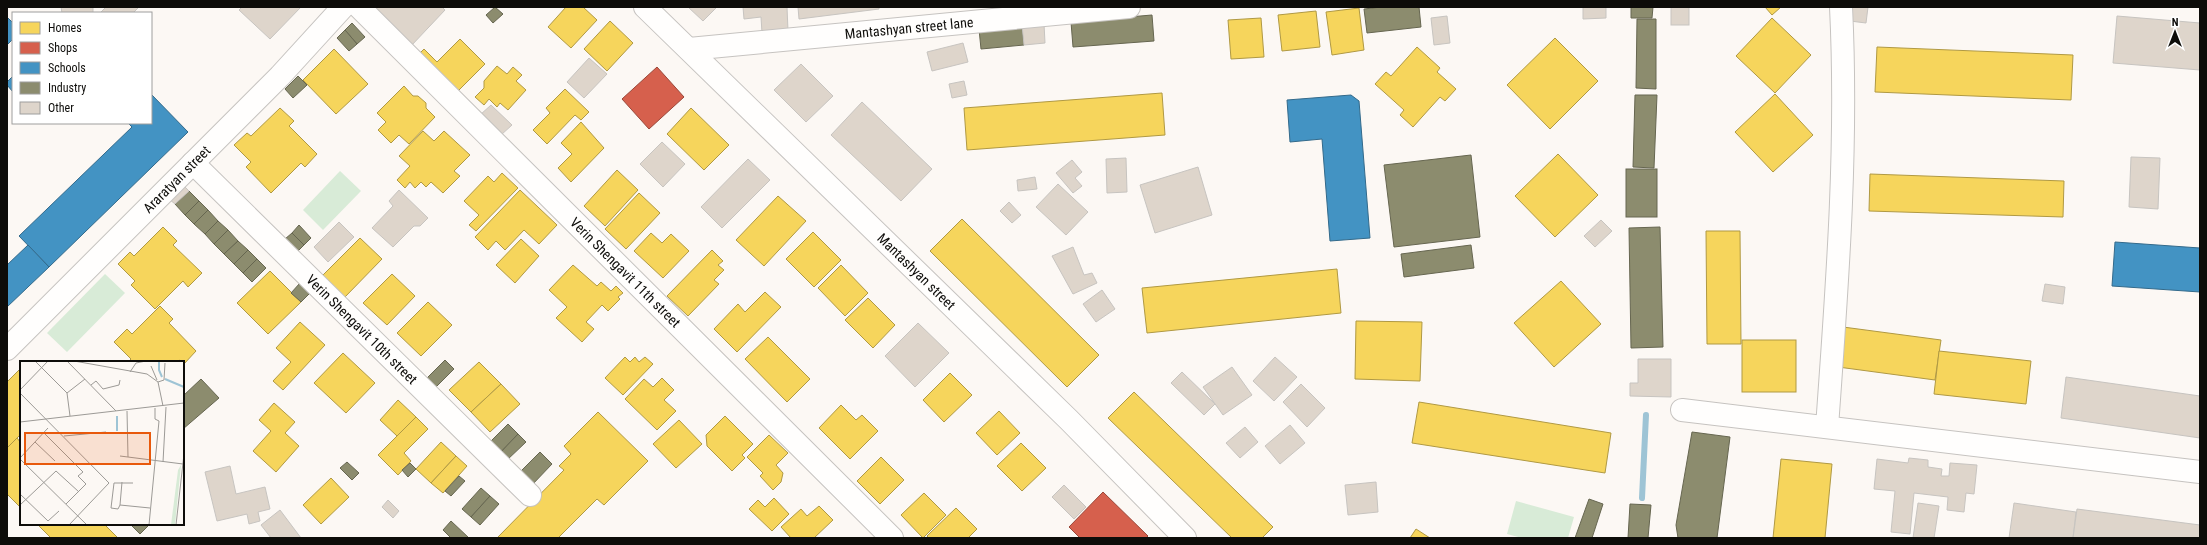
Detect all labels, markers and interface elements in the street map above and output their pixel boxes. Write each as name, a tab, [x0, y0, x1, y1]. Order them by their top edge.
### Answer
legend	[12, 12, 152, 124]
north arrow	[2155, 12, 2195, 52]
street label: Mantashyan street lane	[844, 14, 974, 42]
text: N	[2172, 16, 2179, 29]
text: Homes	[48, 21, 82, 35]
text: Shops	[48, 41, 77, 55]
text: Schools	[48, 61, 86, 75]
text: Industry	[48, 81, 86, 95]
text: Other	[48, 101, 74, 115]
street label: Araratyan street	[140, 142, 214, 216]
street label: Verin Shengavit 11th street	[567, 214, 684, 331]
street label: Mantashyan street	[874, 230, 959, 313]
street label: Verin Shengavit 10th street	[303, 271, 421, 387]
inset map	[20, 361, 184, 525]

